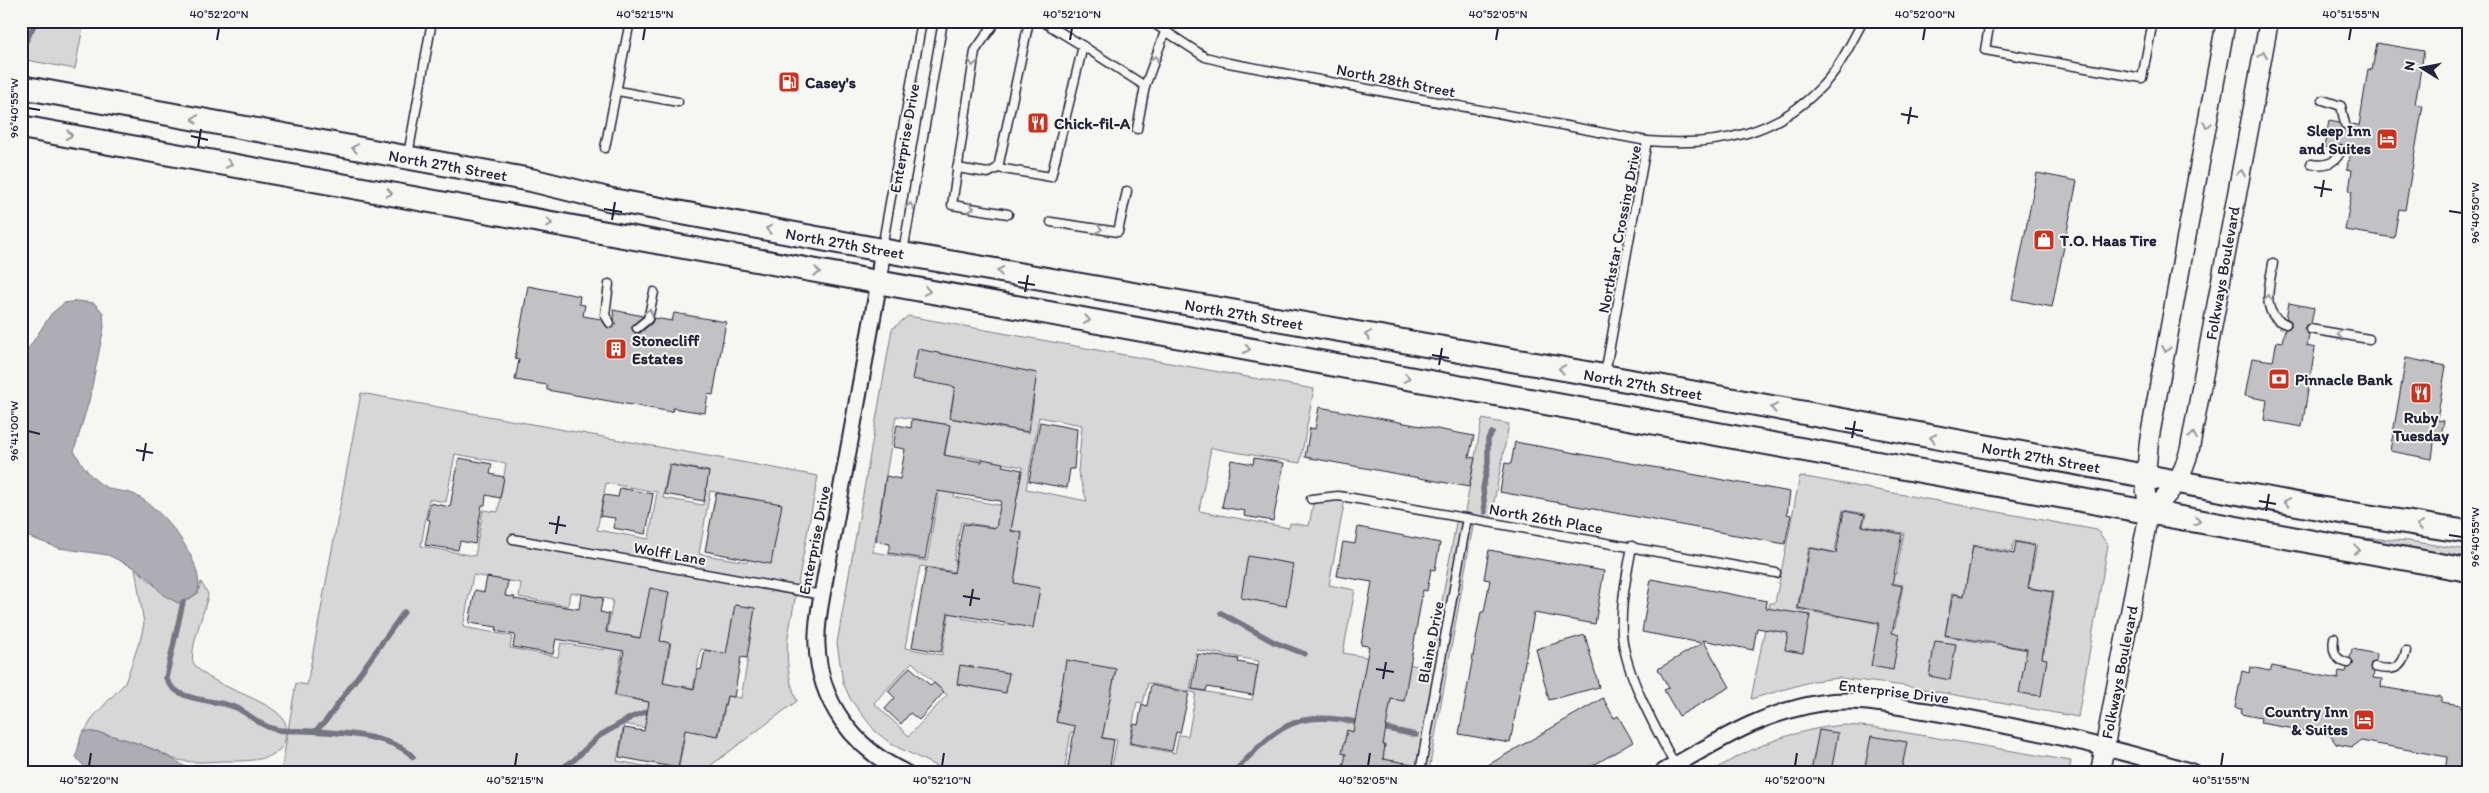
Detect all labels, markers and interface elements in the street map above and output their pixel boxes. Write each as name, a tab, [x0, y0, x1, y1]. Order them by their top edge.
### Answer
text: 40°52'20"N	[189, 7, 249, 21]
text: 40°52'15"N	[616, 7, 674, 21]
text: 40°52'10"N	[1043, 7, 1101, 21]
text: 40°52'05"N	[1468, 7, 1528, 21]
text: 40°52'00"N	[1895, 7, 1955, 21]
text: 40°51'55"N	[2322, 7, 2380, 21]
north arrow	[2396, 42, 2446, 92]
one-way arrow	[2258, 50, 2268, 59]
one-way arrow	[1149, 55, 1159, 64]
one-way arrow	[968, 60, 979, 68]
street label: North 28th Street	[1335, 60, 1457, 101]
text: N	[2400, 60, 2419, 72]
fuel station icon: Casey's	[777, 70, 801, 94]
place label: Casey's	[805, 73, 856, 93]
text: 96°40'55"W	[7, 78, 21, 138]
street label: Enterprise Drive	[886, 82, 923, 194]
restaurant icon: Chick-fil-A	[1026, 111, 1050, 135]
one-way arrow	[191, 114, 199, 124]
place label: Chick-fil-A	[1054, 114, 1131, 133]
one-way arrow	[2203, 120, 2213, 129]
place label: Sleep Inn and Suites	[2299, 121, 2372, 158]
hotel icon: Sleep Inn and Suites	[2375, 127, 2399, 151]
one-way arrow	[65, 130, 74, 140]
one-way arrow	[350, 143, 359, 153]
street label: Northstar Crossing Drive	[1594, 143, 1645, 315]
street label: North 27th Street	[387, 146, 509, 185]
one-way arrow	[225, 159, 234, 169]
one-way arrow	[2235, 168, 2246, 177]
text: 96°40'50"W	[2468, 182, 2482, 244]
one-way arrow	[385, 188, 393, 198]
one-way arrow	[905, 202, 915, 210]
one-way arrow	[968, 202, 976, 213]
street label: Folkways Boulevard	[2201, 204, 2244, 341]
one-way arrow	[544, 218, 553, 228]
one-way arrow	[1095, 223, 1103, 234]
street label: North 27th Street	[784, 224, 906, 263]
one-way arrow	[764, 225, 773, 235]
shop icon: T.O. Haas Tire	[2032, 228, 2056, 252]
place label: T.O. Haas Tire	[2059, 231, 2157, 250]
one-way arrow	[813, 266, 821, 276]
one-way arrow	[996, 266, 1004, 276]
one-way arrow	[923, 285, 931, 296]
one-way arrow	[2263, 293, 2274, 301]
street label: North 27th Street	[1183, 295, 1305, 334]
one-way arrow	[644, 308, 654, 317]
one-way arrow	[1083, 315, 1091, 325]
one-way arrow	[2335, 329, 2344, 340]
place label: Stonecliff Estates	[632, 331, 699, 368]
one-way arrow	[1363, 331, 1372, 341]
building icon: Stonecliff Estates	[604, 337, 628, 361]
one-way arrow	[1242, 343, 1251, 354]
one-way arrow	[2162, 344, 2172, 353]
one-way arrow	[1558, 364, 1566, 375]
street label: North 27th Street	[1582, 365, 1704, 404]
bank icon: Pinnacle Bank	[2267, 367, 2291, 391]
place label: Pinnacle Bank	[2295, 370, 2393, 389]
one-way arrow	[1402, 372, 1411, 382]
restaurant icon: Ruby Tuesday	[2409, 381, 2433, 405]
text: 96°41'00"W	[7, 401, 21, 461]
one-way arrow	[1769, 403, 1778, 414]
place label: Ruby Tuesday	[2392, 408, 2449, 446]
one-way arrow	[2187, 432, 2197, 440]
one-way arrow	[1929, 433, 1938, 443]
street label: North 27th Street	[1980, 438, 2102, 477]
street label: Enterprise Drive	[795, 484, 834, 596]
one-way arrow	[2282, 498, 2291, 508]
street label: North 26th Place	[1488, 499, 1604, 538]
text: 96°40'55"W	[2468, 507, 2482, 567]
one-way arrow	[2193, 515, 2202, 525]
one-way arrow	[2415, 520, 2424, 530]
street label: Wolff Lane	[632, 538, 708, 569]
one-way arrow	[2353, 545, 2361, 555]
street label: Blaine Drive	[1413, 599, 1448, 685]
street label: Folkways Boulevard	[2097, 604, 2142, 740]
street label: Enterprise Drive	[1838, 675, 1950, 708]
place label: Country Inn & Suites	[2265, 702, 2349, 739]
hotel icon: Country Inn & Suites	[2352, 708, 2376, 732]
text: 40°52'20"N	[59, 773, 119, 787]
text: 40°52'15"N	[486, 773, 544, 787]
text: 40°52'10"N	[913, 773, 971, 787]
text: 40°52'05"N	[1338, 773, 1398, 787]
text: 40°52'00"N	[1765, 773, 1825, 787]
text: 40°51'55"N	[2192, 773, 2250, 787]

